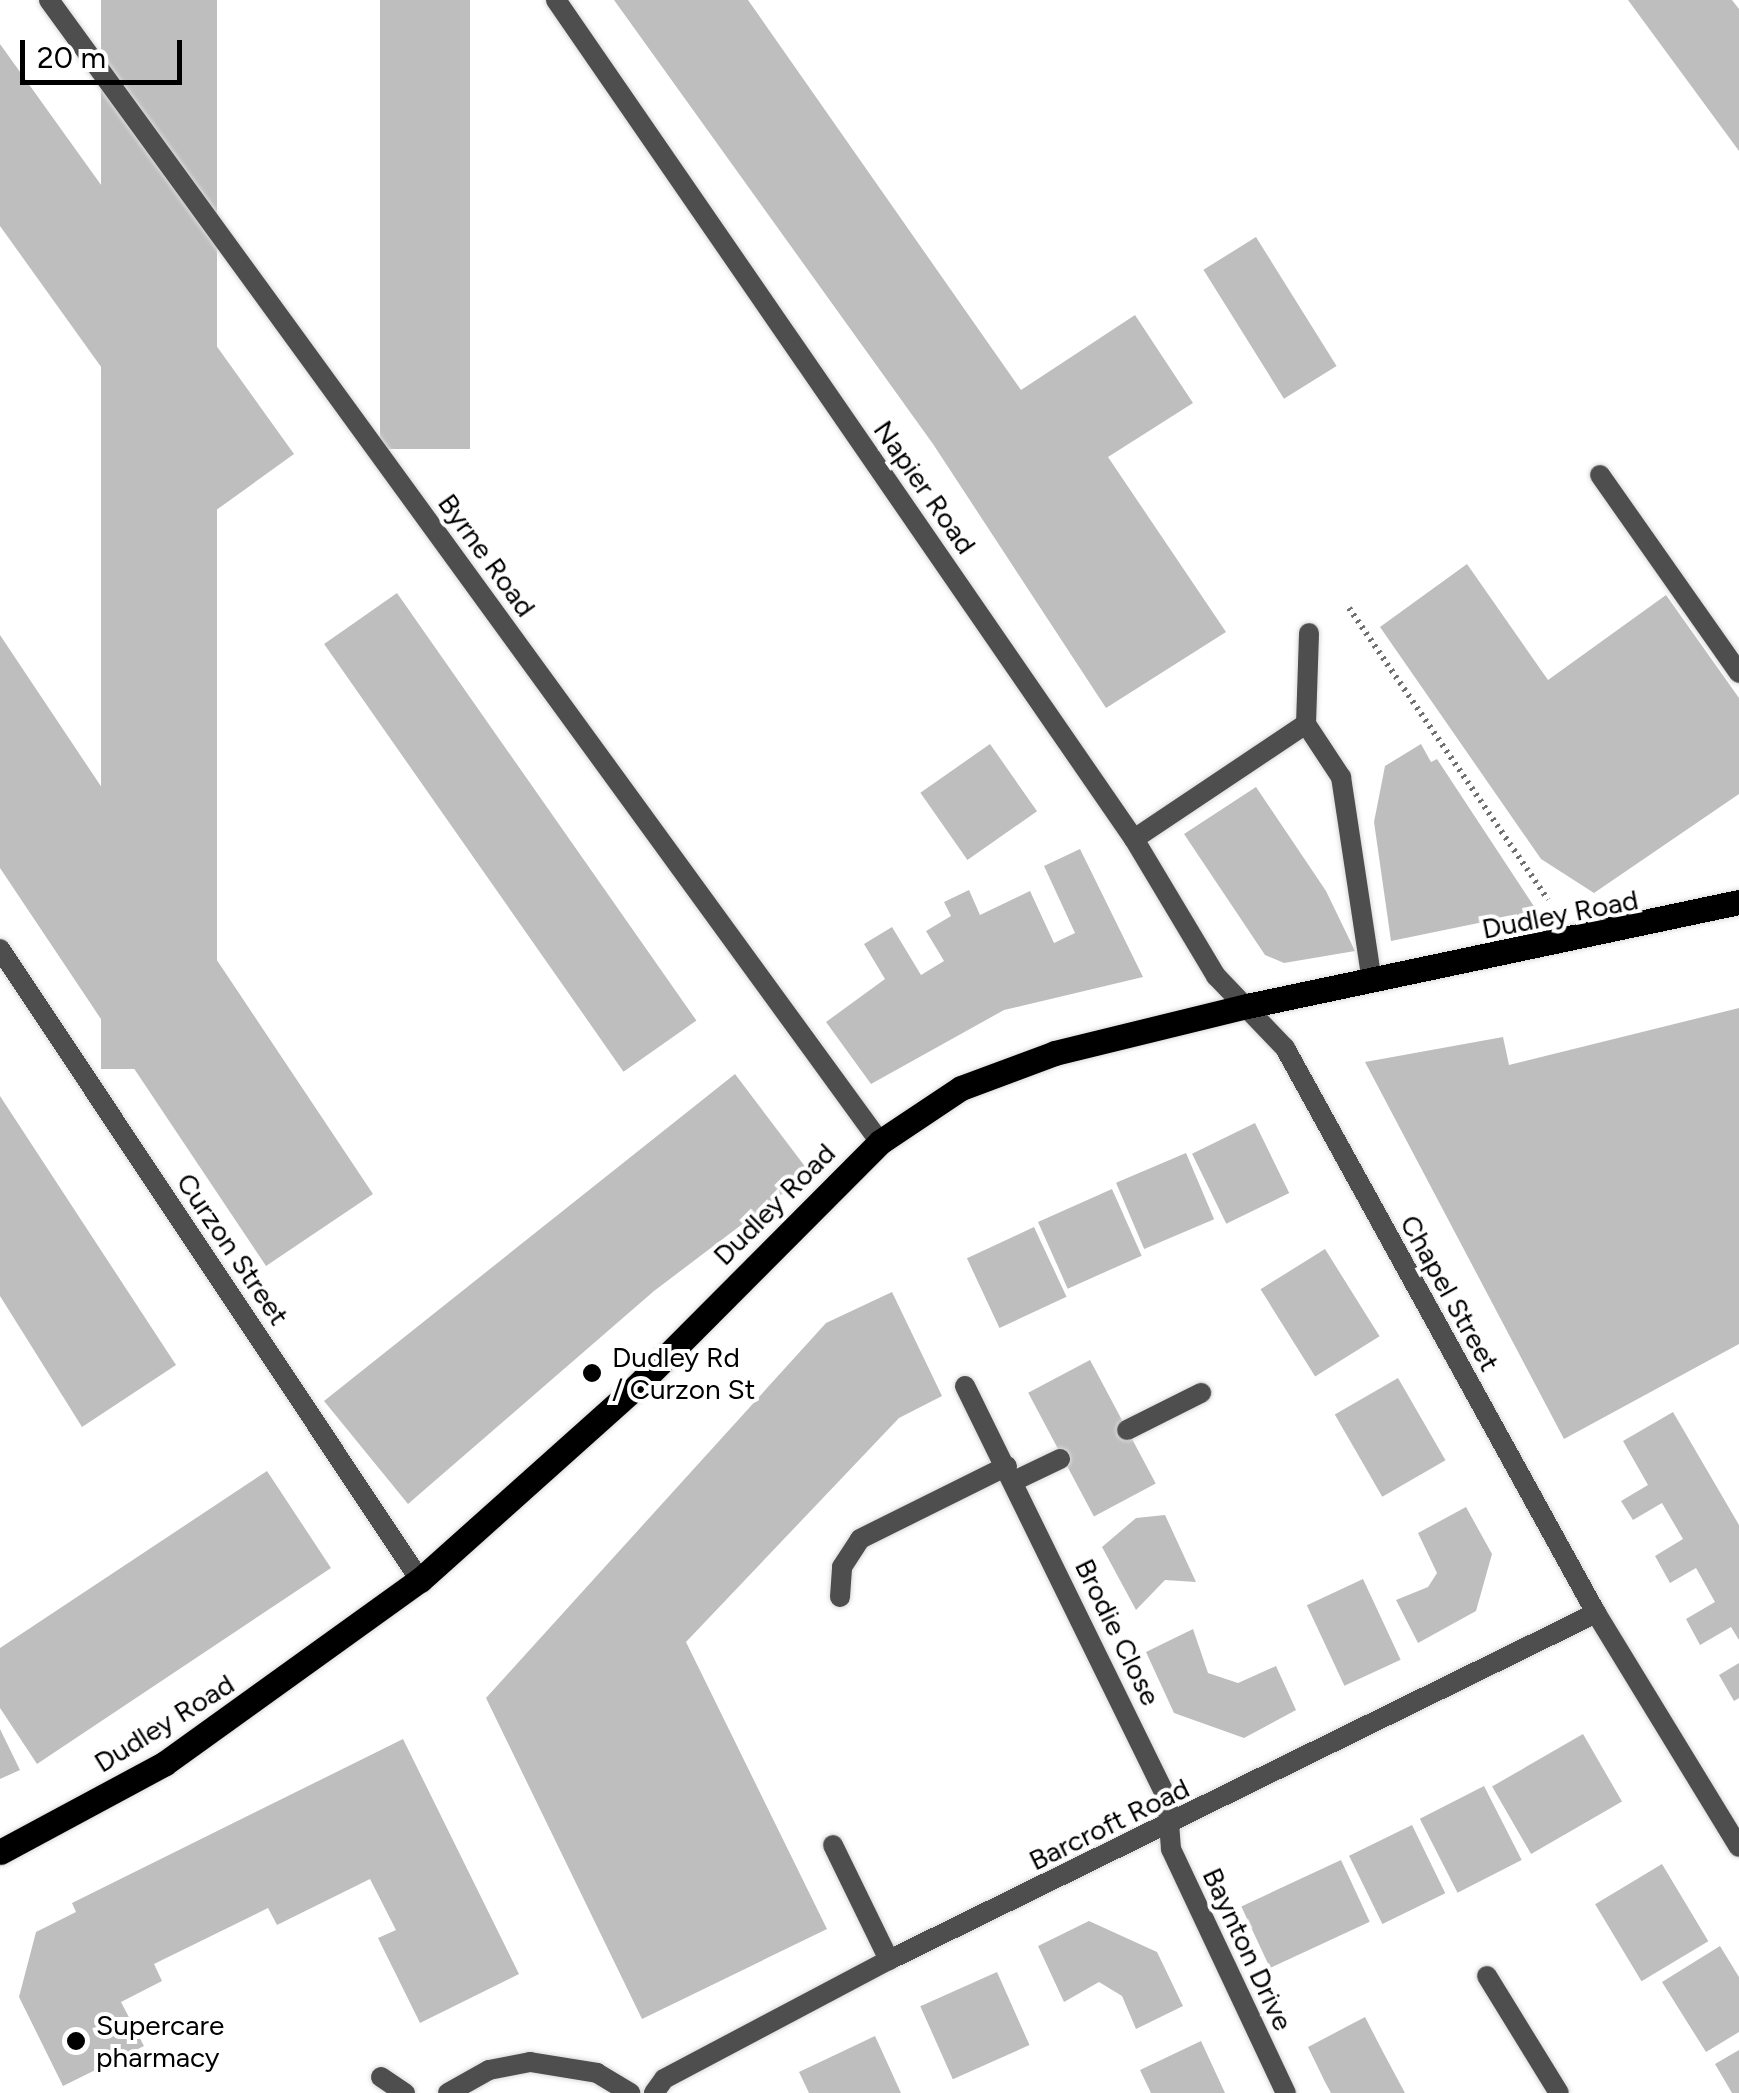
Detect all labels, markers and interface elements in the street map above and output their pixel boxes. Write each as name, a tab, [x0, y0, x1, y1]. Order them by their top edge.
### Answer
scale bar	[25, 20, 188, 82]
text: 20 m	[37, 39, 106, 76]
street label: Napier Road	[867, 414, 983, 560]
street label: Byrne Road	[431, 487, 543, 623]
street label: Dudley Road	[1479, 882, 1641, 946]
street label: Dudley Road	[706, 1136, 842, 1272]
street label: Curzon Street	[170, 1167, 296, 1331]
street label: Chapel Street	[1393, 1209, 1507, 1377]
place label: Dudley Rd / Curzon St	[612, 1340, 755, 1406]
marker: Dudley Rd / Curzon St	[581, 1362, 603, 1384]
street label: Brodie Close	[1068, 1553, 1168, 1711]
street label: Dudley Road	[88, 1667, 240, 1779]
street label: Barcroft Road	[1023, 1771, 1195, 1877]
street label: Baynton Drive	[1196, 1862, 1300, 2036]
place label: Supercare pharmacy	[96, 2008, 224, 2074]
marker: Supercare pharmacy	[65, 2030, 87, 2052]

